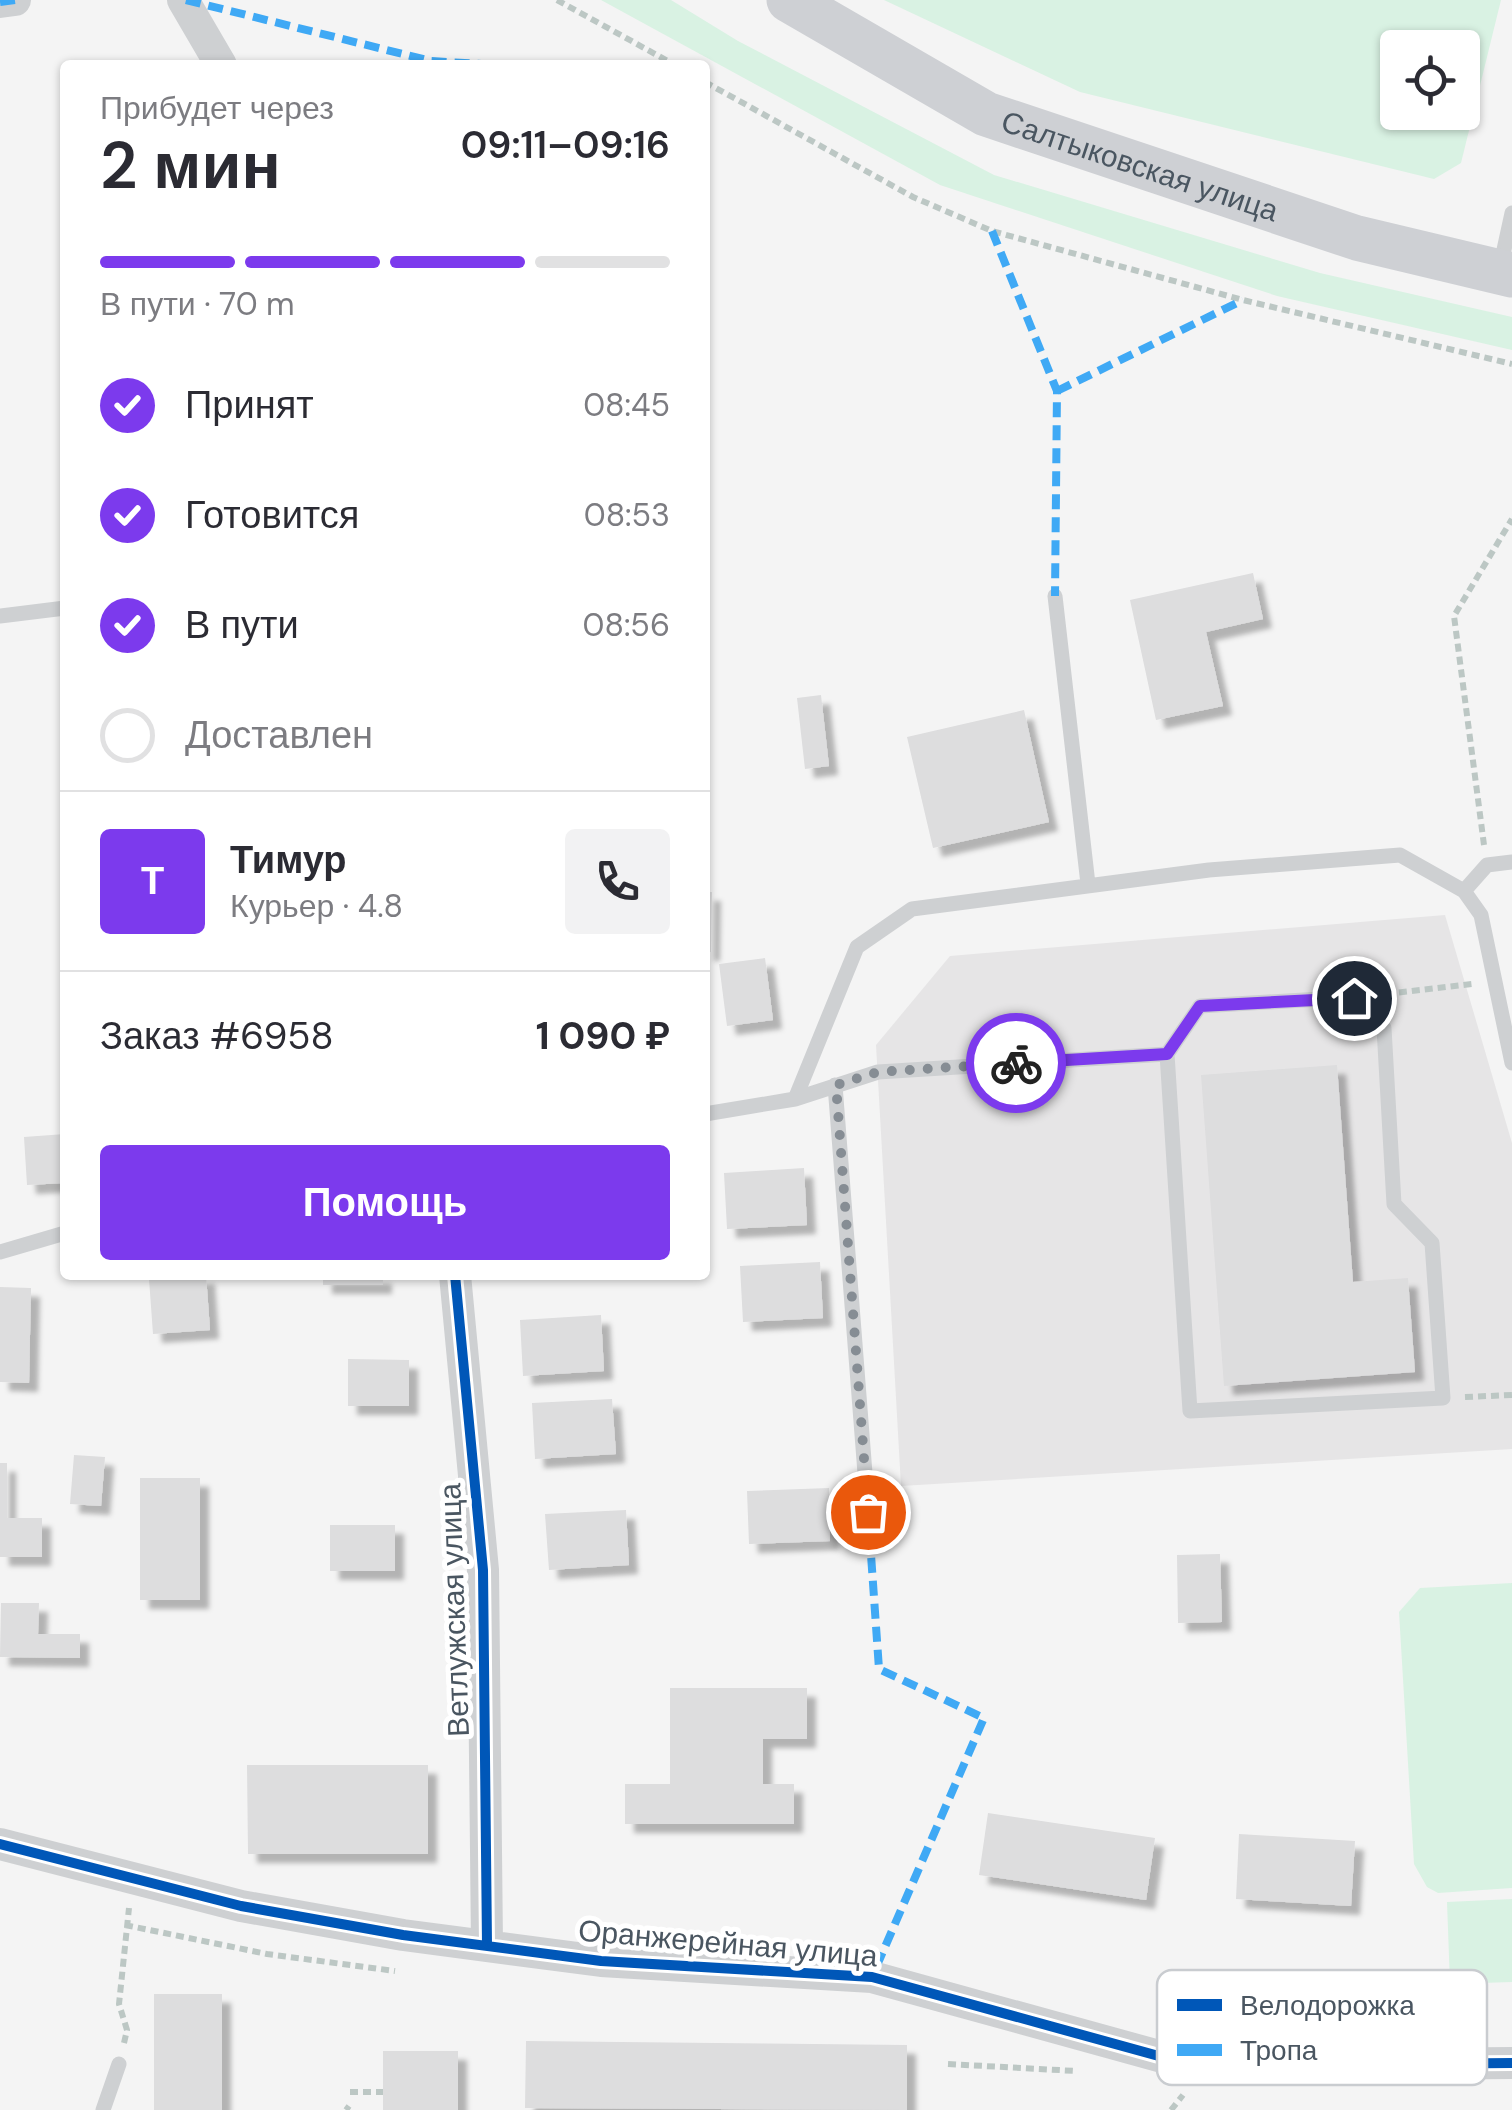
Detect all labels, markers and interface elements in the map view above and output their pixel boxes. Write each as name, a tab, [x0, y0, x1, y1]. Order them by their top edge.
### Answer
map controls	[1380, 30, 1480, 130]
button: locate	[1380, 30, 1480, 130]
text: Прибудет через	[100, 87, 334, 129]
street label: Салтыковская улица	[997, 101, 1284, 230]
text: 09:11–09:16	[461, 120, 670, 170]
text: 2 мин	[100, 124, 281, 208]
text: В пути · 70 m	[100, 283, 295, 325]
icon: check	[100, 378, 155, 433]
text: Принят	[185, 380, 314, 430]
text: 08:45	[583, 384, 670, 426]
icon: check	[100, 488, 155, 543]
text: Готовится	[185, 490, 359, 540]
text: 08:53	[584, 494, 670, 536]
icon: check	[100, 598, 155, 653]
text: В пути	[185, 600, 299, 650]
text: 08:56	[583, 604, 670, 646]
text: Доставлен	[185, 710, 373, 760]
button: phone	[565, 829, 670, 934]
text: Тимур	[230, 835, 347, 885]
text: Т	[141, 856, 164, 906]
text: Курьер · 4.8	[230, 885, 403, 927]
pin	[1312, 956, 1397, 1041]
icon: home	[1327, 971, 1382, 1026]
text: Заказ #6958	[100, 1011, 334, 1061]
text: 1 090 ₽	[536, 1011, 670, 1061]
courier	[966, 1013, 1066, 1113]
icon: bike	[989, 1036, 1044, 1091]
button: Помощь	[100, 1145, 670, 1260]
pin	[826, 1470, 911, 1555]
street label: Ветлужская улица	[430, 1482, 478, 1738]
icon: bag	[841, 1485, 896, 1540]
street label: Оранжерейная улица	[577, 1910, 879, 1976]
legend	[1157, 1970, 1487, 2085]
text: Велодорожка	[1240, 1987, 1415, 2024]
text: Тропа	[1240, 2032, 1318, 2069]

